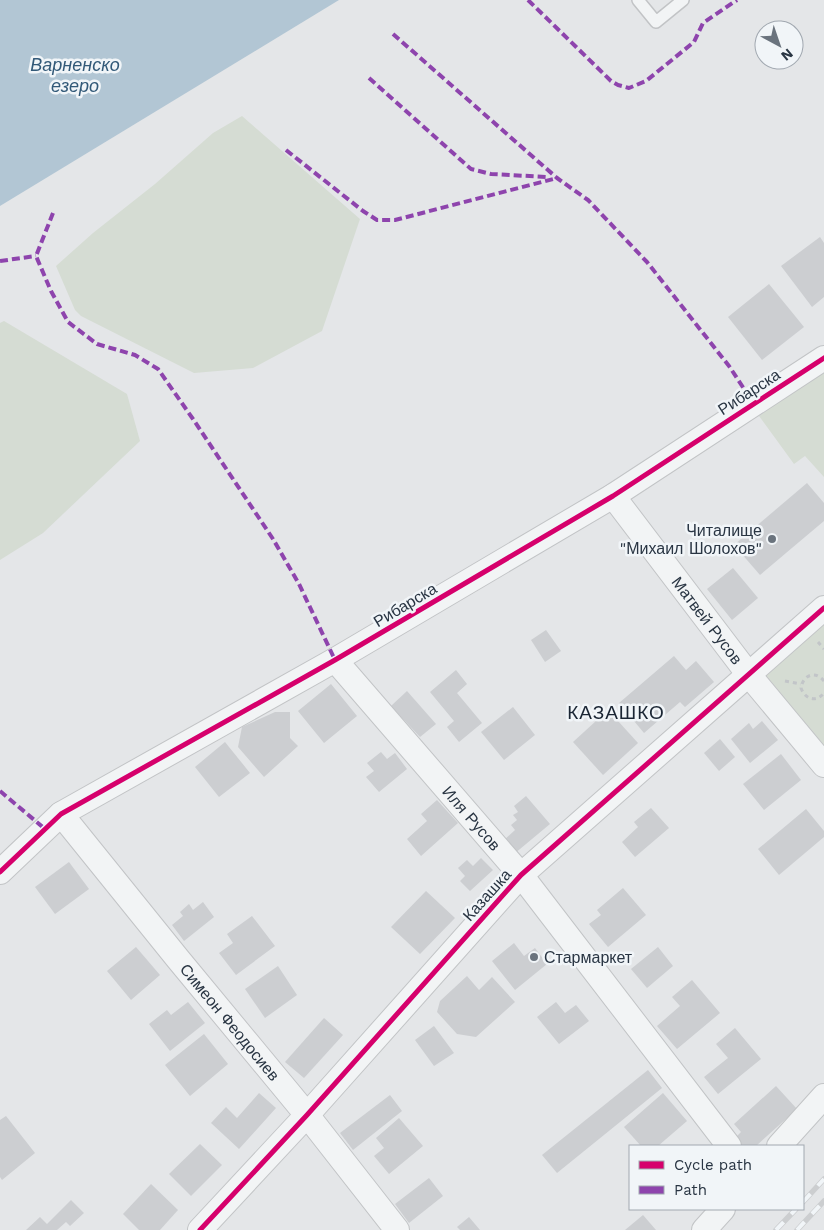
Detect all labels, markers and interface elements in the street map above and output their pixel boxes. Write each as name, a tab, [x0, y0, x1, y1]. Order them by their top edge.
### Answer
north arrow	[754, 20, 804, 70]
text: N	[778, 45, 796, 64]
water label: Варненско езеро	[30, 54, 120, 96]
street label: Рибарска	[714, 365, 784, 419]
place label: Читалище "Михаил Шолохов"	[620, 521, 762, 558]
marker: Читалище "Михаил Шолохов"	[766, 533, 778, 545]
street label: Матвей Русов	[668, 573, 747, 668]
street label: Рибарска	[370, 579, 440, 631]
district label: КАЗАШКО	[567, 701, 665, 724]
street label: Иля Русов	[439, 782, 505, 854]
street label: Казашка	[459, 865, 515, 925]
place label: Стармаркет	[544, 948, 633, 967]
marker: Стармаркет	[528, 951, 540, 963]
street label: Симеон Феодосиев	[176, 960, 284, 1084]
legend	[629, 1145, 804, 1210]
text: Cycle path	[674, 1156, 752, 1174]
text: Path	[674, 1181, 707, 1199]

